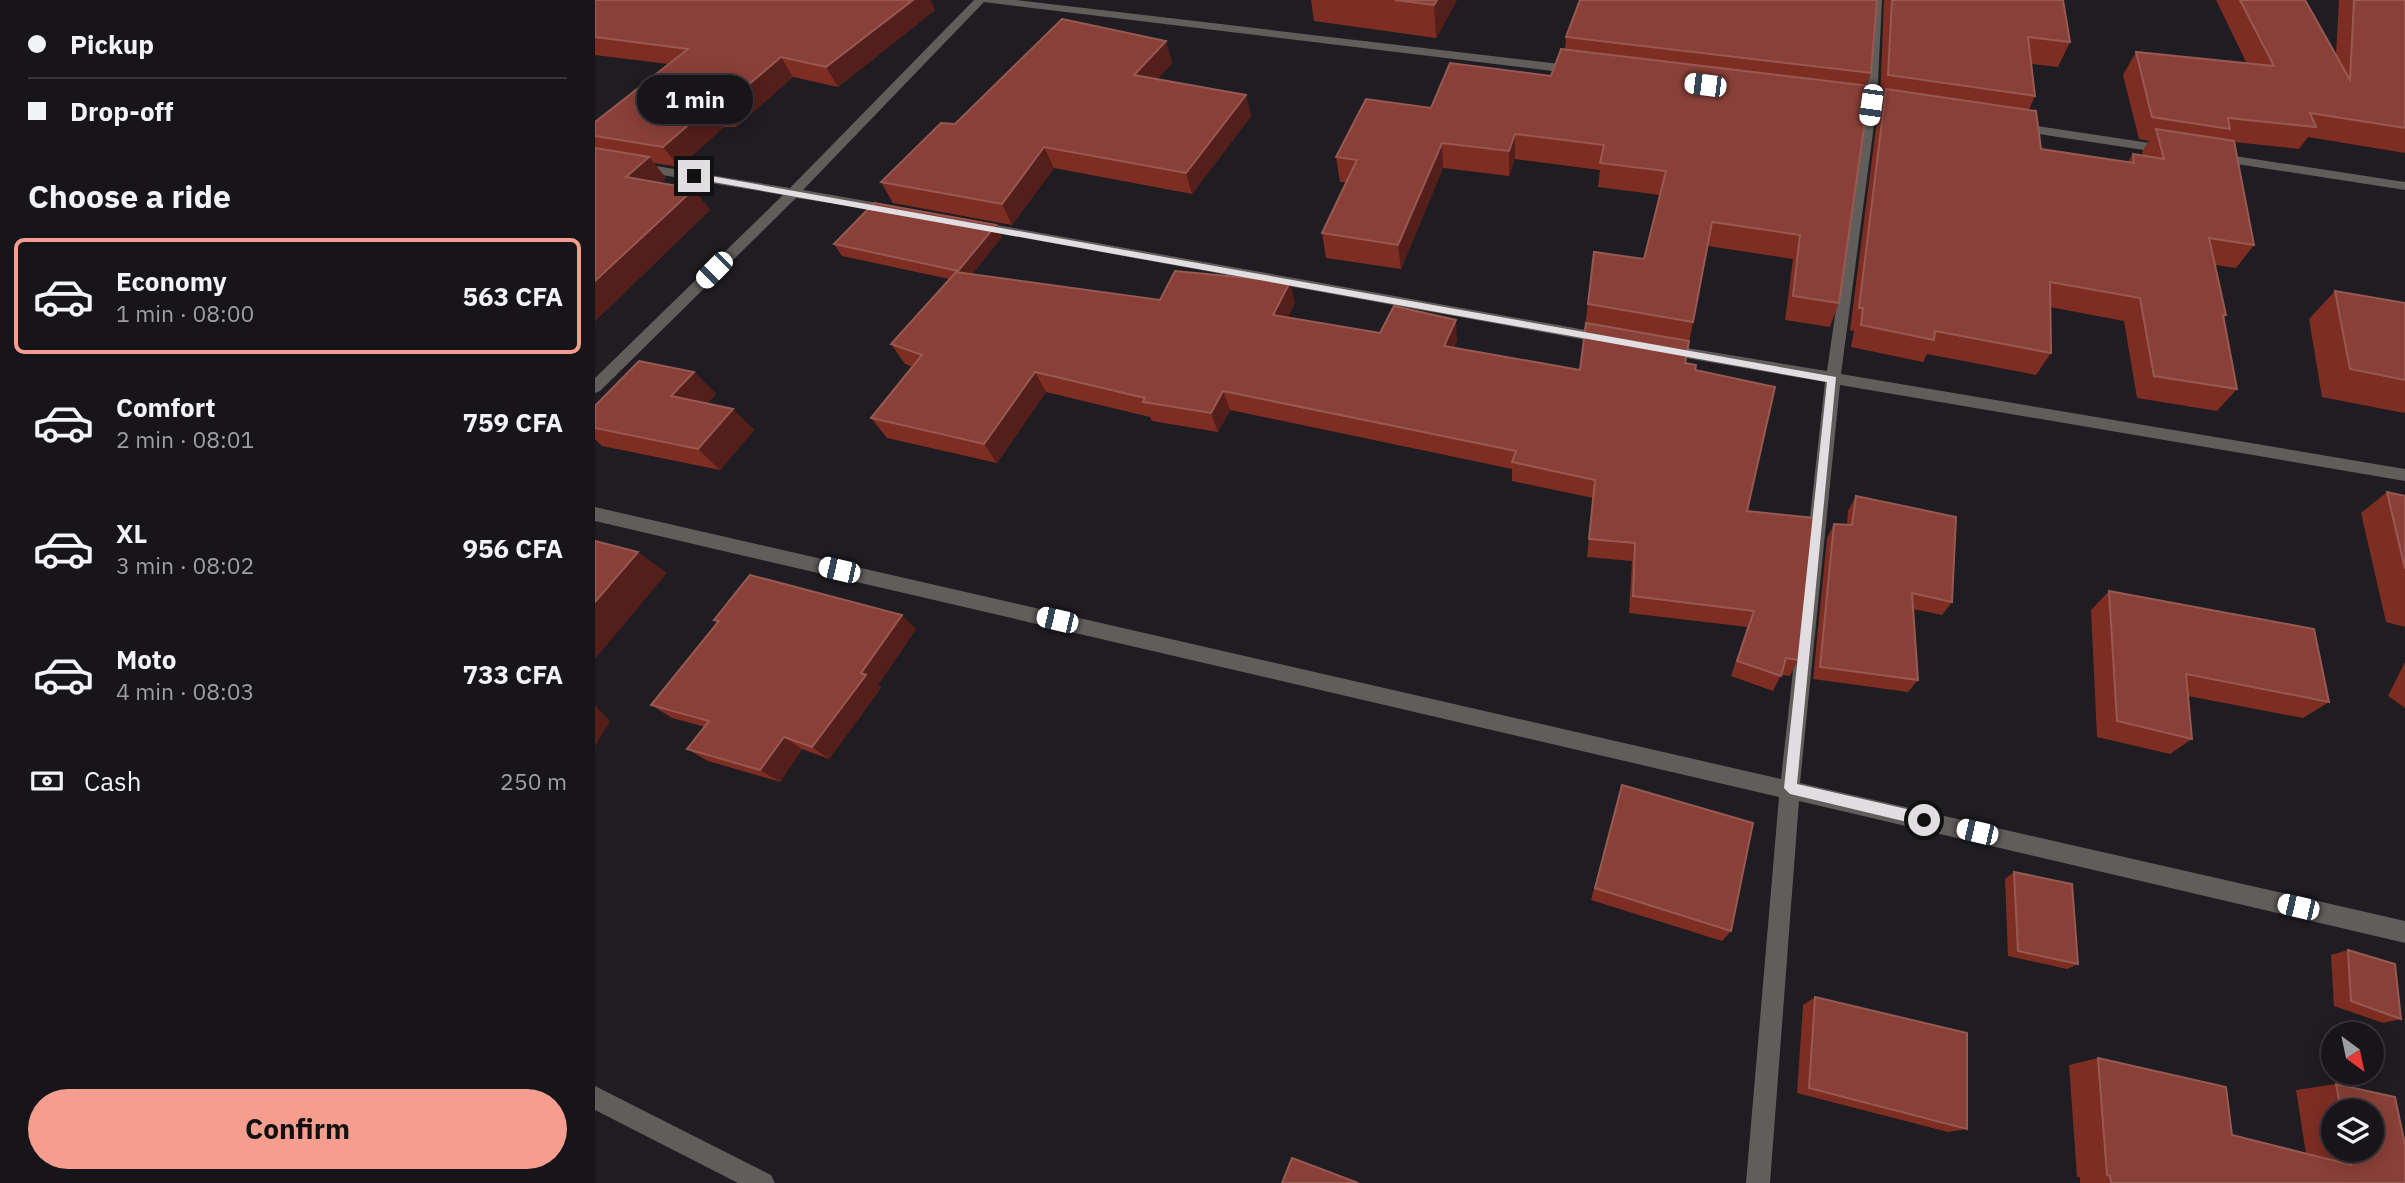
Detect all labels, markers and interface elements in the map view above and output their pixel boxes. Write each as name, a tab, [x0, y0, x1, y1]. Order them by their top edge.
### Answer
text: Pickup	[70, 27, 154, 61]
car	[1683, 72, 1728, 98]
callout: 1 min	[636, 74, 752, 124]
car	[1858, 83, 1885, 127]
text: 1 min	[665, 84, 725, 114]
text: Drop-off	[70, 94, 173, 128]
route end	[678, 160, 710, 192]
text: Choose a ride	[28, 175, 231, 217]
car	[692, 248, 737, 292]
text: Economy	[116, 264, 227, 298]
icon: car	[32, 265, 95, 328]
text: 563 CFA	[462, 279, 563, 313]
text: 1 min · 08:00	[116, 298, 254, 328]
text: Comfort	[116, 390, 215, 424]
icon: car	[32, 391, 95, 454]
text: 759 CFA	[462, 405, 563, 439]
text: 2 min · 08:01	[116, 424, 254, 454]
text: XL	[116, 516, 147, 550]
icon: car	[32, 517, 95, 580]
text: 956 CFA	[462, 531, 563, 565]
text: 3 min · 08:02	[116, 550, 254, 580]
car	[817, 555, 862, 585]
car	[1035, 605, 1080, 635]
text: Moto	[116, 642, 176, 676]
icon: car	[32, 643, 95, 706]
text: 733 CFA	[462, 657, 563, 691]
text: 4 min · 08:03	[116, 676, 254, 706]
icon: cash	[28, 762, 66, 800]
text: Cash	[84, 764, 141, 798]
text: 250 m	[500, 766, 567, 796]
route start	[1908, 804, 1940, 836]
car	[1955, 817, 2000, 847]
car	[2276, 892, 2321, 922]
north arrow	[2321, 1022, 2383, 1085]
map controls	[2321, 1022, 2384, 1162]
button: Confirm	[28, 1089, 567, 1169]
button: layers	[2321, 1099, 2384, 1162]

